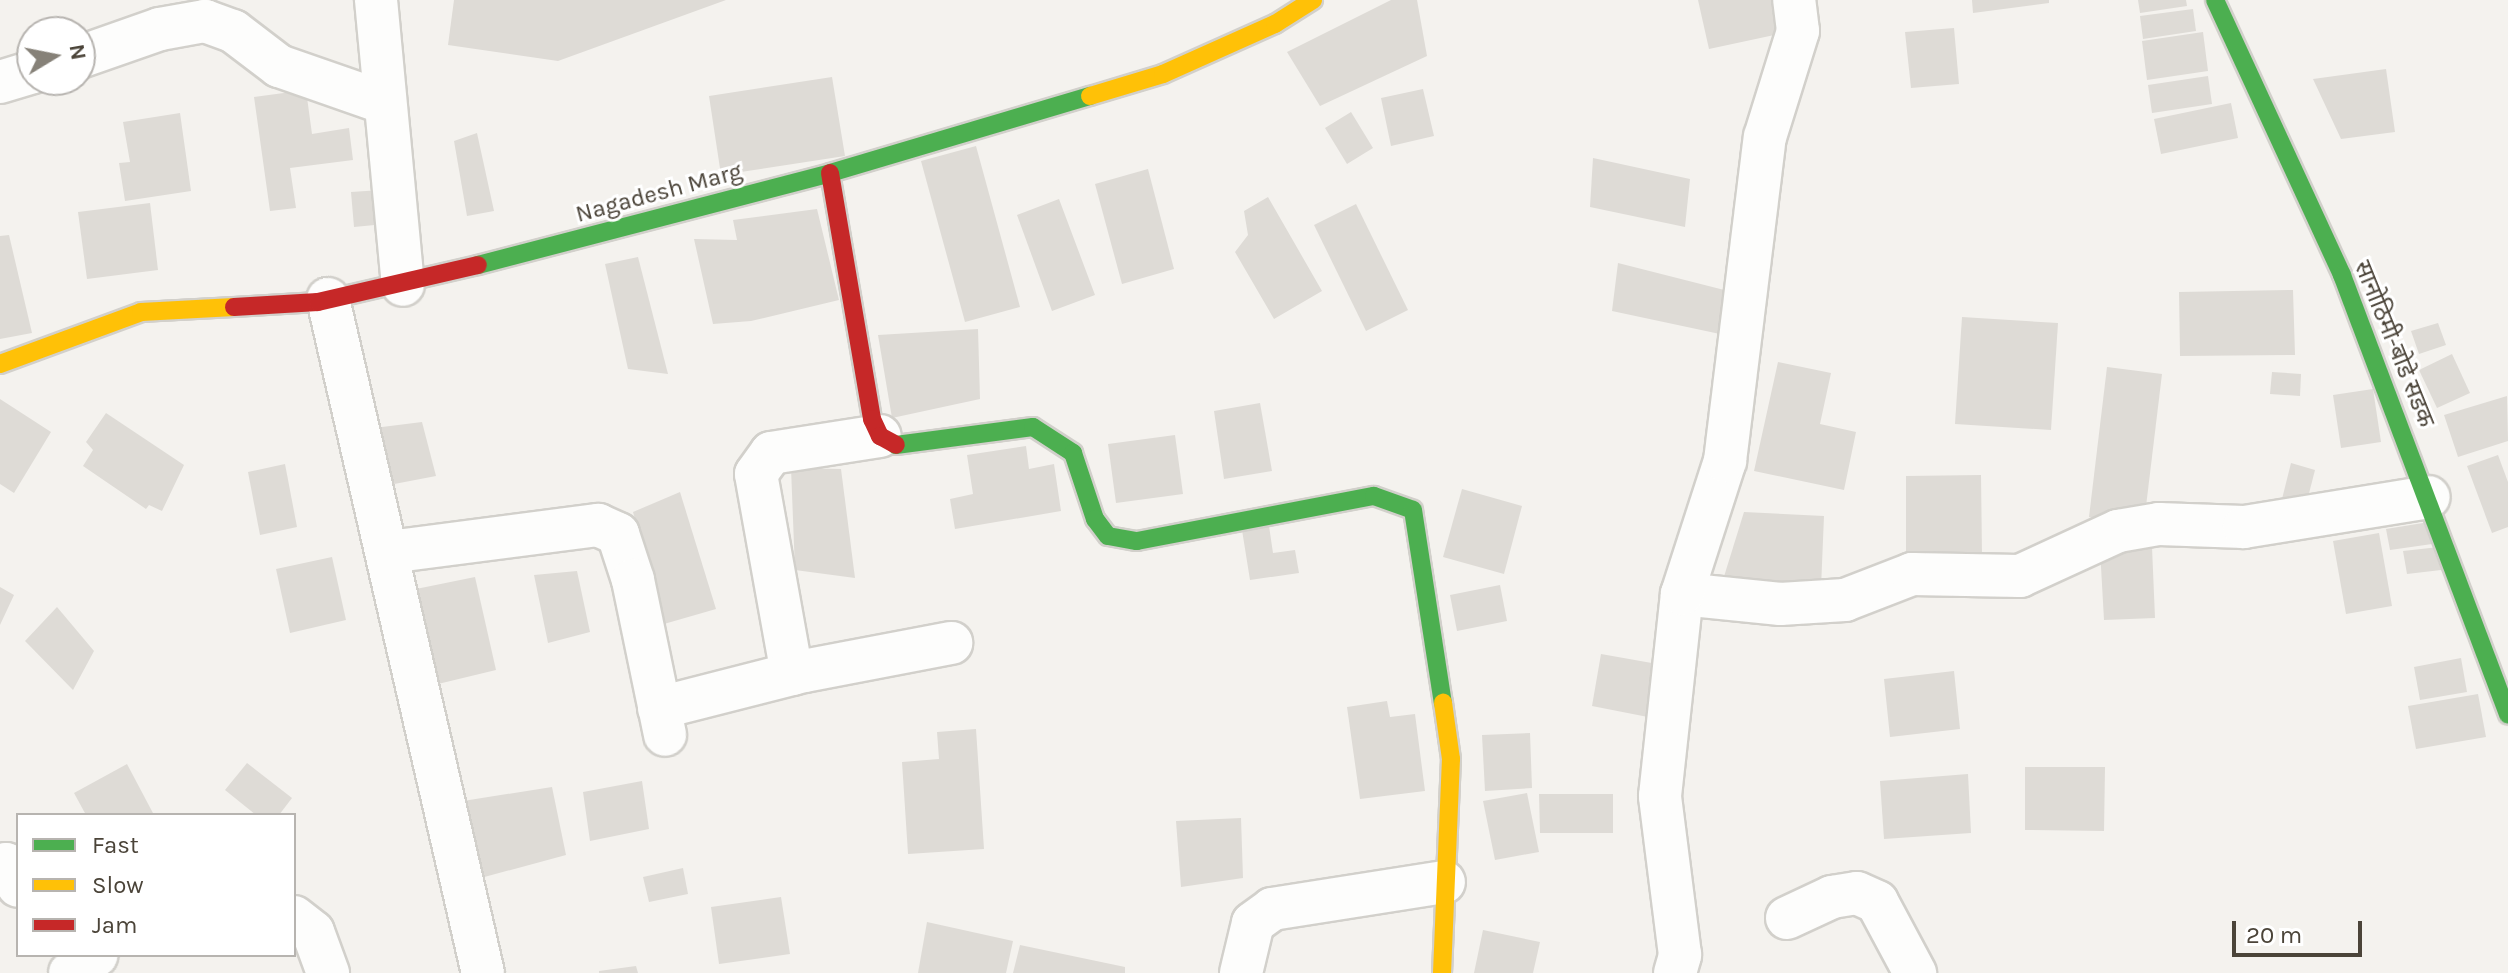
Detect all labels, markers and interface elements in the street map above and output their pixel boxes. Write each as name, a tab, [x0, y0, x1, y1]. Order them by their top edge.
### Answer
north arrow	[16, 16, 96, 96]
text: N	[63, 42, 92, 62]
street label: Nagadesh Marg	[573, 157, 745, 229]
street label: सानोठिमी-बोडे सडक	[2347, 257, 2441, 431]
legend	[16, 813, 296, 957]
text: Fast	[92, 831, 139, 859]
text: Slow	[92, 871, 144, 899]
scale bar	[2236, 905, 2366, 955]
text: Jam	[92, 911, 137, 939]
text: 20 m	[2246, 921, 2302, 949]

